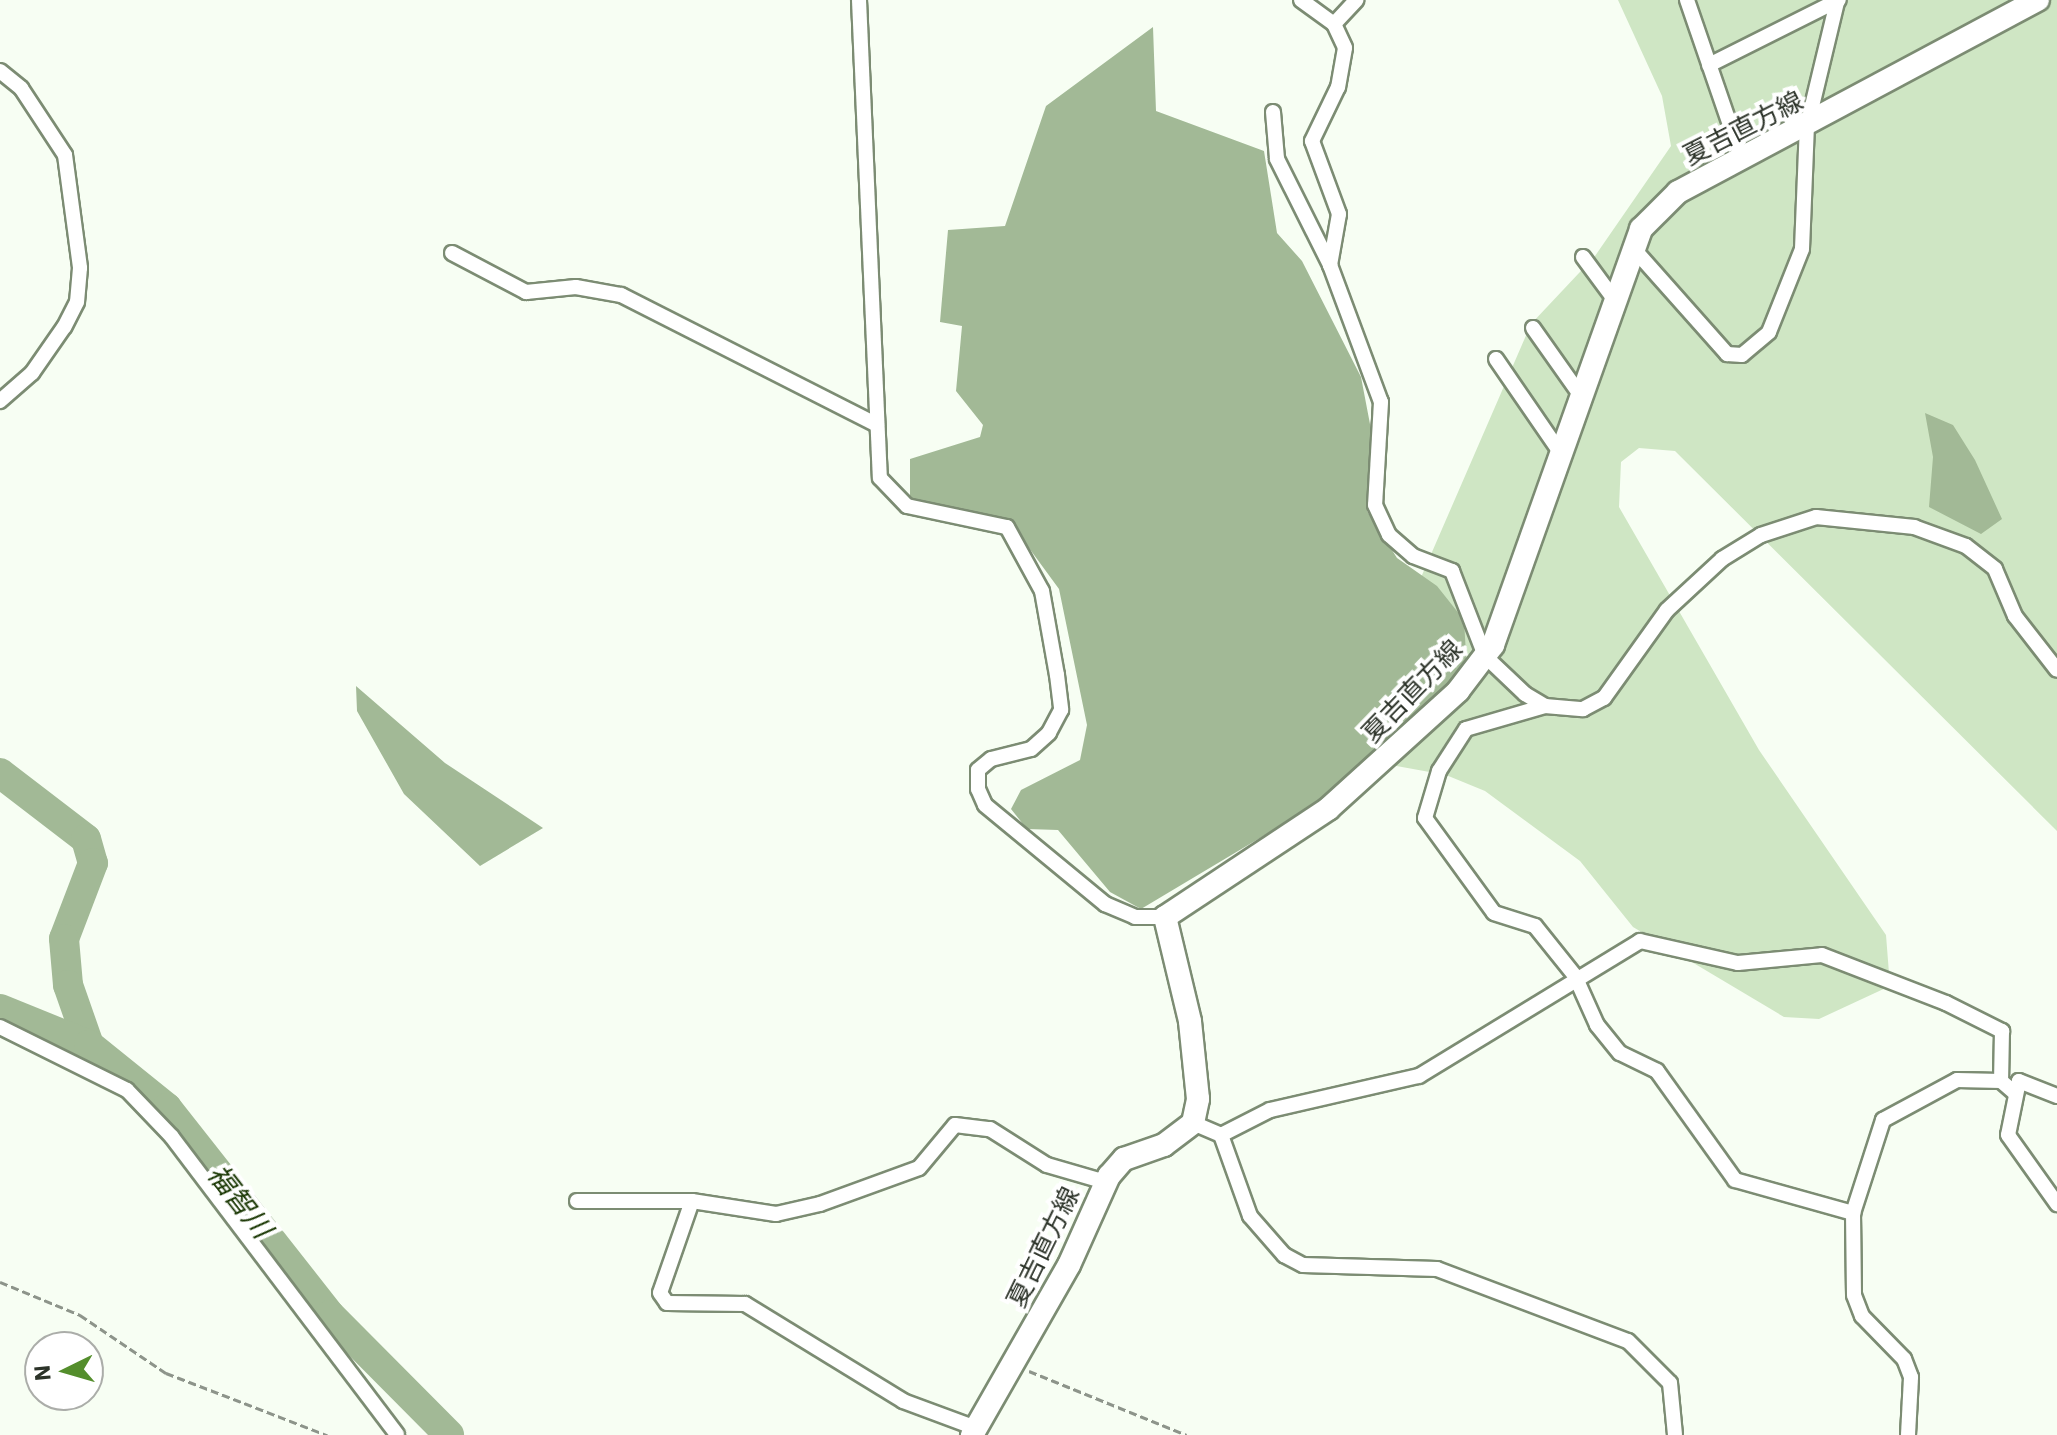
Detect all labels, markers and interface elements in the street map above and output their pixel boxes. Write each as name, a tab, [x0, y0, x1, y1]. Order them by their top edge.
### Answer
street label: 夏吉直方線	[1678, 85, 1808, 171]
street label: 夏吉直方線	[1356, 633, 1468, 749]
water label: 福智川	[201, 1158, 279, 1244]
street label: 夏吉直方線	[1000, 1182, 1086, 1312]
north arrow	[24, 1331, 104, 1411]
text: N	[26, 1364, 57, 1382]

